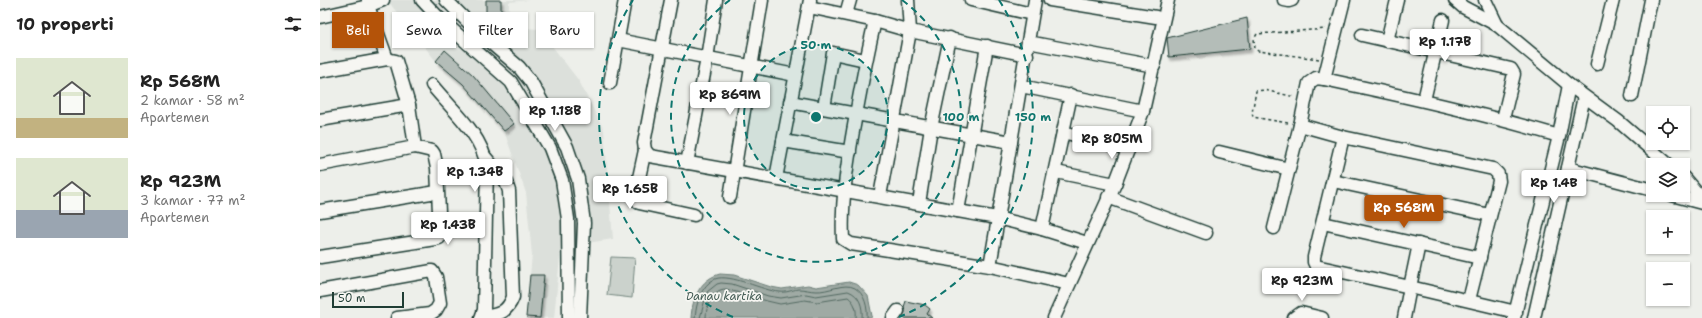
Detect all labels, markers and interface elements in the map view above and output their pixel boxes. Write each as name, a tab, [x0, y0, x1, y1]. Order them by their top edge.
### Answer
chip: Beli	[332, 12, 384, 48]
chip: Sewa	[392, 12, 456, 48]
chip: Filter	[464, 12, 528, 48]
chip: Baru	[536, 12, 594, 48]
text: 10 properti	[16, 13, 114, 35]
icon: filters	[282, 13, 304, 35]
pin: Rp 1.17B	[1404, 29, 1486, 63]
text: Rp 1.17B	[1419, 33, 1471, 50]
text: 50 m	[801, 37, 832, 53]
text: Rp 568M	[140, 70, 220, 92]
icon: home	[48, 74, 96, 122]
pin: Rp 869M	[693, 82, 767, 116]
text: Rp 869M	[699, 86, 761, 103]
text: 2 kamar · 58 m²	[140, 92, 245, 109]
pin: Rp 1.18B	[514, 98, 596, 132]
text: Rp 1.18B	[529, 102, 581, 119]
map controls	[1646, 106, 1690, 306]
button: locate	[1646, 106, 1690, 150]
text: Apartemen	[140, 109, 209, 126]
text: 100 m	[943, 109, 980, 125]
text: 150 m	[1015, 109, 1051, 125]
centre of rings	[809, 110, 823, 124]
pin: Rp 805M	[1075, 126, 1149, 160]
text: Rp 805M	[1081, 130, 1143, 147]
button: layers	[1646, 158, 1690, 202]
pin: Rp 1.34B	[434, 159, 516, 193]
text: Rp 1.34B	[447, 163, 503, 180]
text: Rp 923M	[140, 170, 221, 192]
pin: Rp 1.4B	[1517, 170, 1591, 204]
icon: home	[48, 174, 96, 222]
text: Rp 1.4B	[1530, 174, 1578, 191]
pin: Rp 1.65B	[589, 176, 671, 210]
text: Rp 1.65B	[602, 180, 658, 197]
text: 3 kamar · 77 m²	[140, 192, 245, 209]
pin: Rp 568M	[1367, 195, 1441, 229]
text: Rp 568M	[1373, 199, 1435, 216]
text: Apartemen	[140, 209, 209, 226]
button: +	[1646, 210, 1690, 254]
pin: Rp 1.43B	[407, 212, 489, 246]
text: Rp 1.43B	[420, 216, 476, 233]
button: −	[1646, 262, 1690, 306]
pin: Rp 923M	[1265, 268, 1339, 302]
text: Rp 923M	[1271, 272, 1333, 289]
water label: Danau kartika	[686, 289, 762, 304]
scale bar	[332, 290, 404, 309]
text: 50 m	[338, 291, 366, 306]

